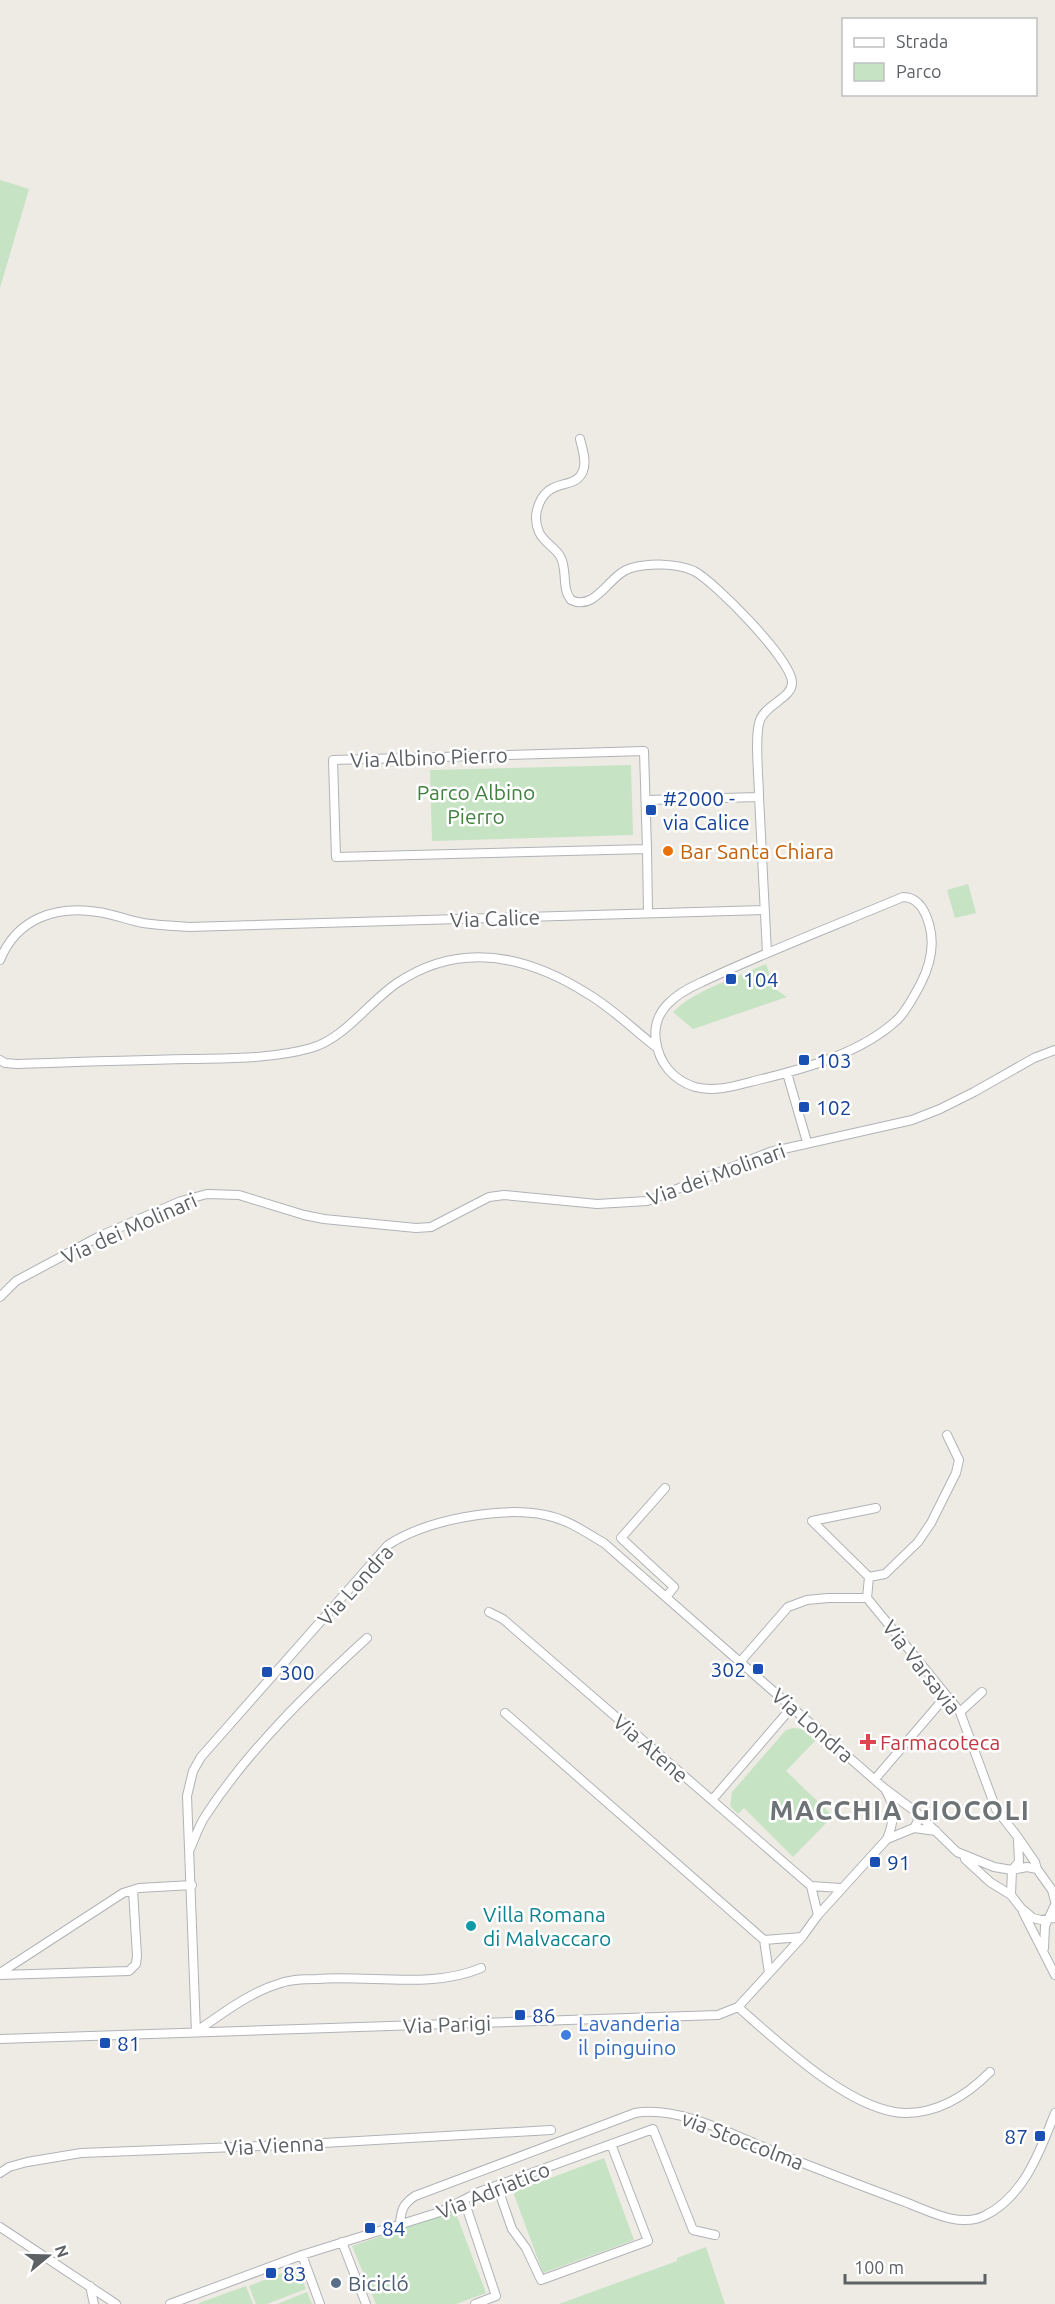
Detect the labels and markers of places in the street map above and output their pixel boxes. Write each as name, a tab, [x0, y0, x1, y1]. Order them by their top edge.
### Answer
place label: #2000 - via Calice	[663, 786, 750, 834]
marker: #2000 - via Calice	[644, 803, 658, 817]
place label: Bar Santa Chiara	[680, 839, 834, 863]
marker: Bar Santa Chiara	[661, 844, 675, 858]
place label: 104	[743, 967, 779, 991]
marker: 104	[724, 972, 738, 986]
place label: 103	[816, 1048, 852, 1072]
marker: 103	[797, 1053, 811, 1067]
place label: 102	[816, 1095, 852, 1119]
marker: 102	[797, 1100, 811, 1114]
place label: 302	[710, 1657, 746, 1681]
place label: 300	[279, 1660, 315, 1684]
marker: 302	[751, 1662, 765, 1676]
marker: 300	[260, 1665, 274, 1679]
place label: Farmacoteca	[880, 1730, 1000, 1754]
marker: Farmacoteca	[861, 1735, 875, 1749]
place label: 91	[887, 1850, 911, 1874]
marker: 91	[868, 1855, 882, 1869]
place label: Villa Romana di Malvaccaro	[483, 1902, 611, 1950]
marker: Villa Romana di Malvaccaro	[464, 1919, 478, 1933]
place label: 86	[532, 2003, 556, 2027]
marker: 86	[513, 2008, 527, 2022]
place label: Lavanderia il pinguino	[578, 2011, 680, 2059]
marker: Lavanderia il pinguino	[559, 2028, 573, 2042]
place label: 81	[117, 2031, 141, 2055]
marker: 81	[98, 2036, 112, 2050]
place label: 87	[1004, 2124, 1028, 2148]
marker: 87	[1033, 2129, 1047, 2143]
place label: 84	[382, 2216, 406, 2240]
marker: 84	[363, 2221, 377, 2235]
place label: 83	[283, 2261, 307, 2285]
marker: 83	[264, 2266, 278, 2280]
place label: Bicicló	[348, 2271, 409, 2295]
marker: Bicicló	[329, 2276, 343, 2290]

